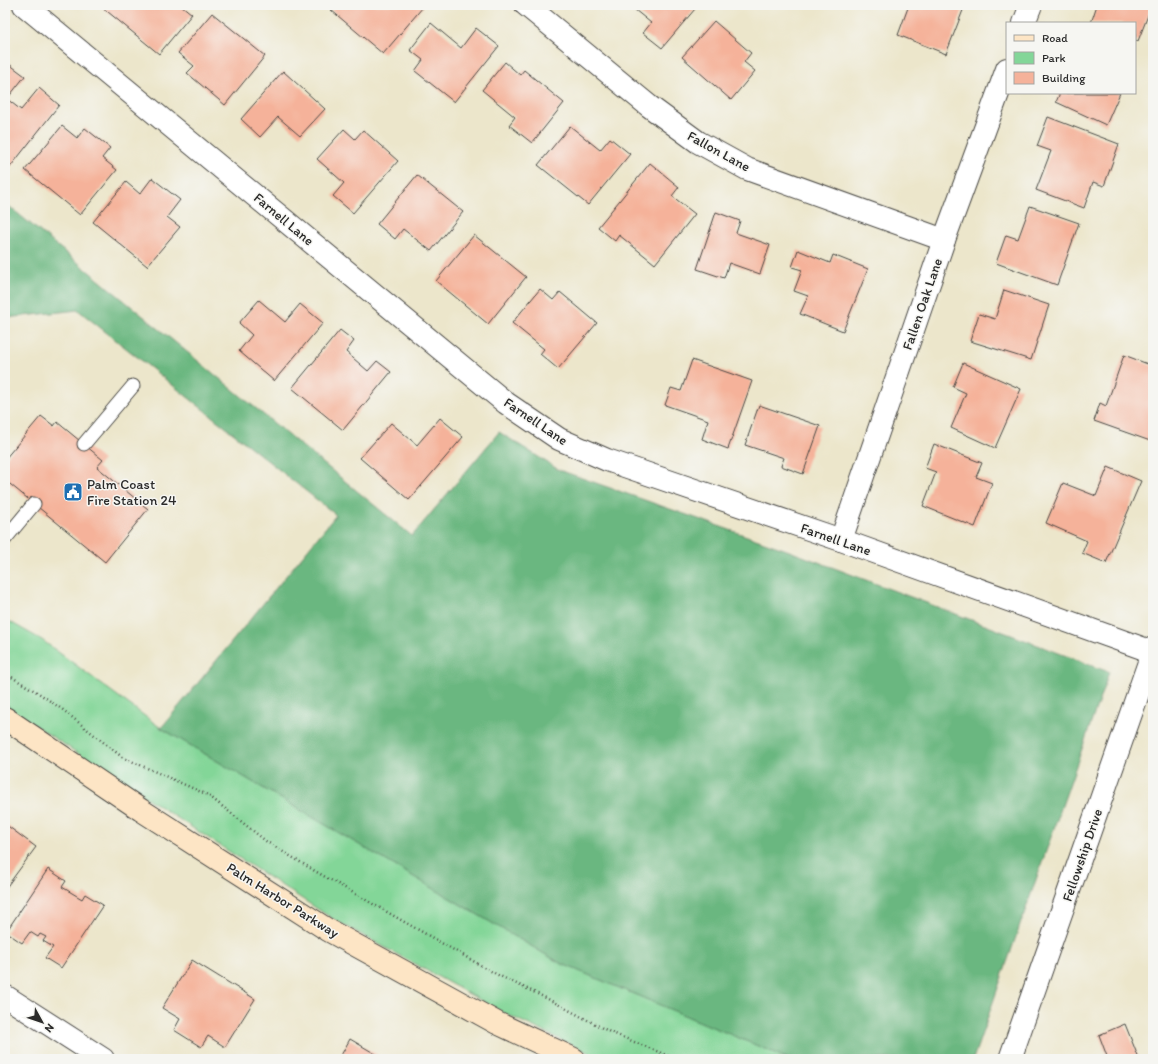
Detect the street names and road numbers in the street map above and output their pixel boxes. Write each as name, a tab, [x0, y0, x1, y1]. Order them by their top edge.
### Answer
street label: Fallon Lane	[684, 127, 753, 176]
street label: Farnell Lane	[250, 189, 317, 250]
street label: Fallen Oak Lane	[899, 256, 946, 352]
street label: Farnell Lane	[501, 394, 571, 449]
street label: Farnell Lane	[798, 520, 874, 560]
street label: Fellowship Drive	[1059, 806, 1106, 904]
street label: Palm Harbor Parkway	[224, 859, 342, 942]

